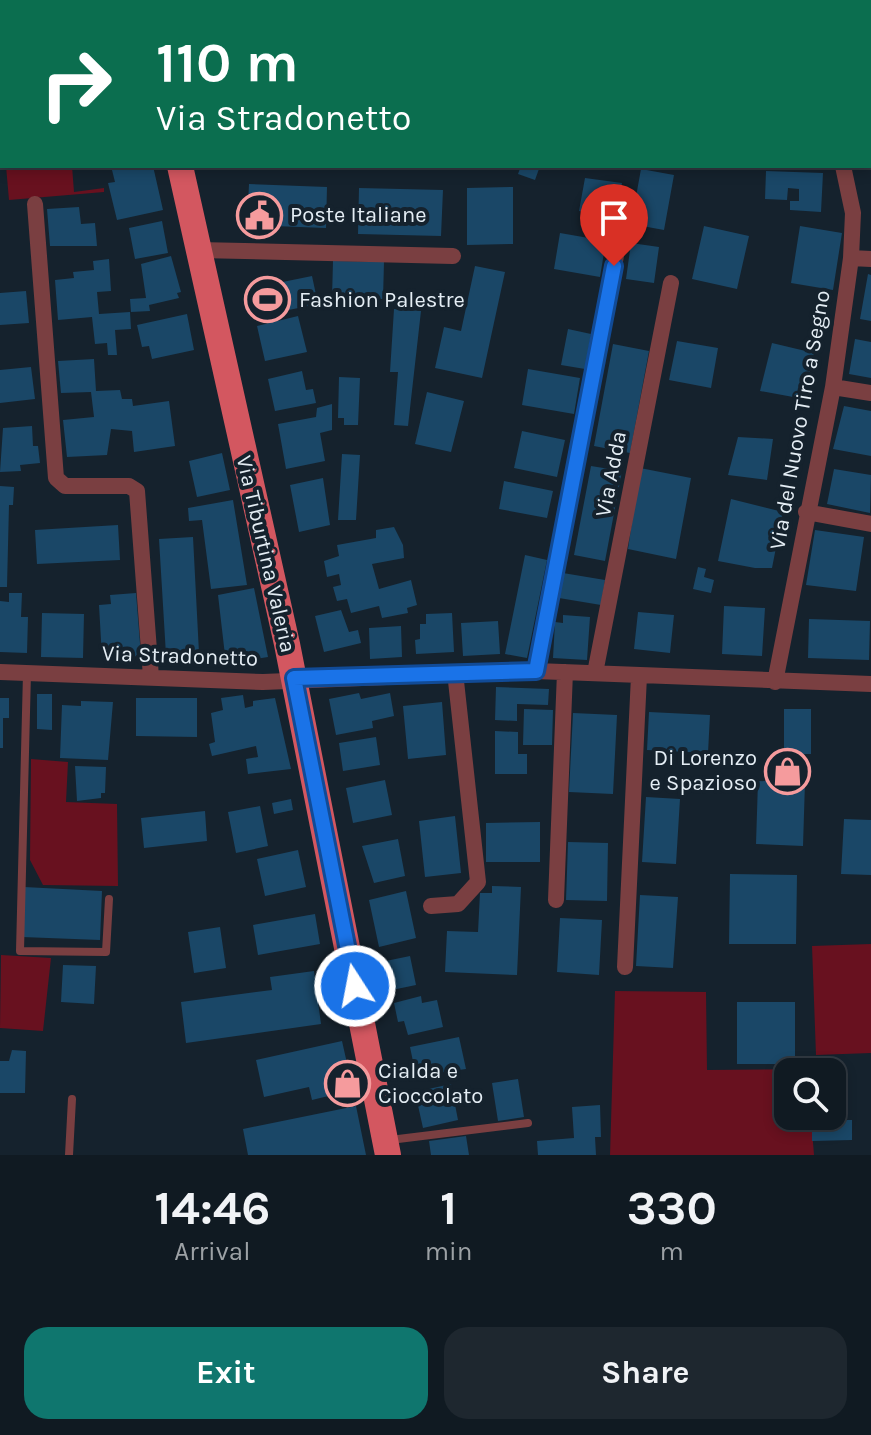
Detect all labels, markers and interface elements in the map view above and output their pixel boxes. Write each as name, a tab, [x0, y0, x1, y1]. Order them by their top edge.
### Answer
text: 110 m	[156, 30, 299, 95]
icon: right	[24, 32, 128, 136]
text: Via Stradonetto	[156, 97, 411, 139]
pin	[580, 184, 648, 266]
public building icon: Poste Italiane	[235, 191, 283, 239]
icon: arrive	[592, 196, 636, 240]
place label: Poste Italiane	[290, 202, 427, 228]
sports icon: Fashion Palestre	[244, 276, 292, 324]
place label: Fashion Palestre	[299, 287, 465, 313]
street label: Via del Nuovo Tiro a Segno	[764, 288, 836, 552]
street label: Via Adda	[590, 429, 632, 519]
street label: Via Tiburtina Valeria	[231, 453, 301, 655]
street label: Via Stradonetto	[102, 640, 258, 672]
place label: Di Lorenzo e Spazioso	[650, 745, 757, 796]
shop icon: Di Lorenzo e Spazioso	[764, 747, 812, 795]
position arrow	[313, 944, 397, 1028]
place label: Cialda e Cioccolato	[378, 1058, 483, 1109]
map controls	[774, 1058, 846, 1130]
button: search	[774, 1058, 846, 1130]
shop icon: Cialda e Cioccolato	[323, 1060, 371, 1108]
text: 14:46	[154, 1180, 271, 1236]
text: 1	[440, 1180, 457, 1236]
text: 330	[627, 1180, 717, 1236]
text: Arrival	[174, 1236, 250, 1267]
text: min	[425, 1236, 472, 1267]
text: m	[660, 1236, 684, 1267]
button: Exit	[24, 1327, 428, 1419]
button: Share	[444, 1327, 847, 1419]

